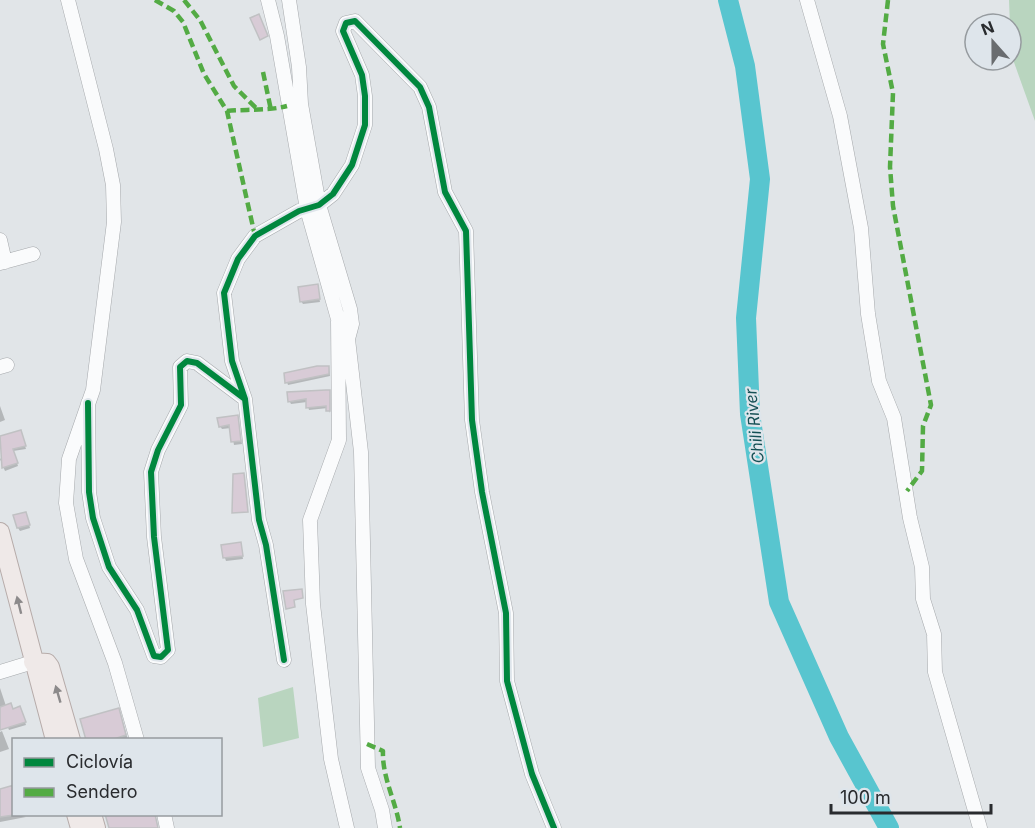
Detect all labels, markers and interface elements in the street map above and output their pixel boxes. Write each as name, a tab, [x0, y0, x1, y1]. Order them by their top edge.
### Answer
north arrow	[963, 12, 1023, 72]
text: N	[978, 16, 997, 40]
water label: Chili River	[740, 387, 768, 465]
one-way arrow	[13, 596, 23, 614]
one-way arrow	[53, 685, 62, 703]
legend	[12, 738, 222, 816]
text: Ciclovía	[66, 751, 133, 772]
scale bar	[831, 777, 992, 815]
text: Sendero	[66, 781, 137, 802]
text: 100 m	[840, 787, 891, 808]

